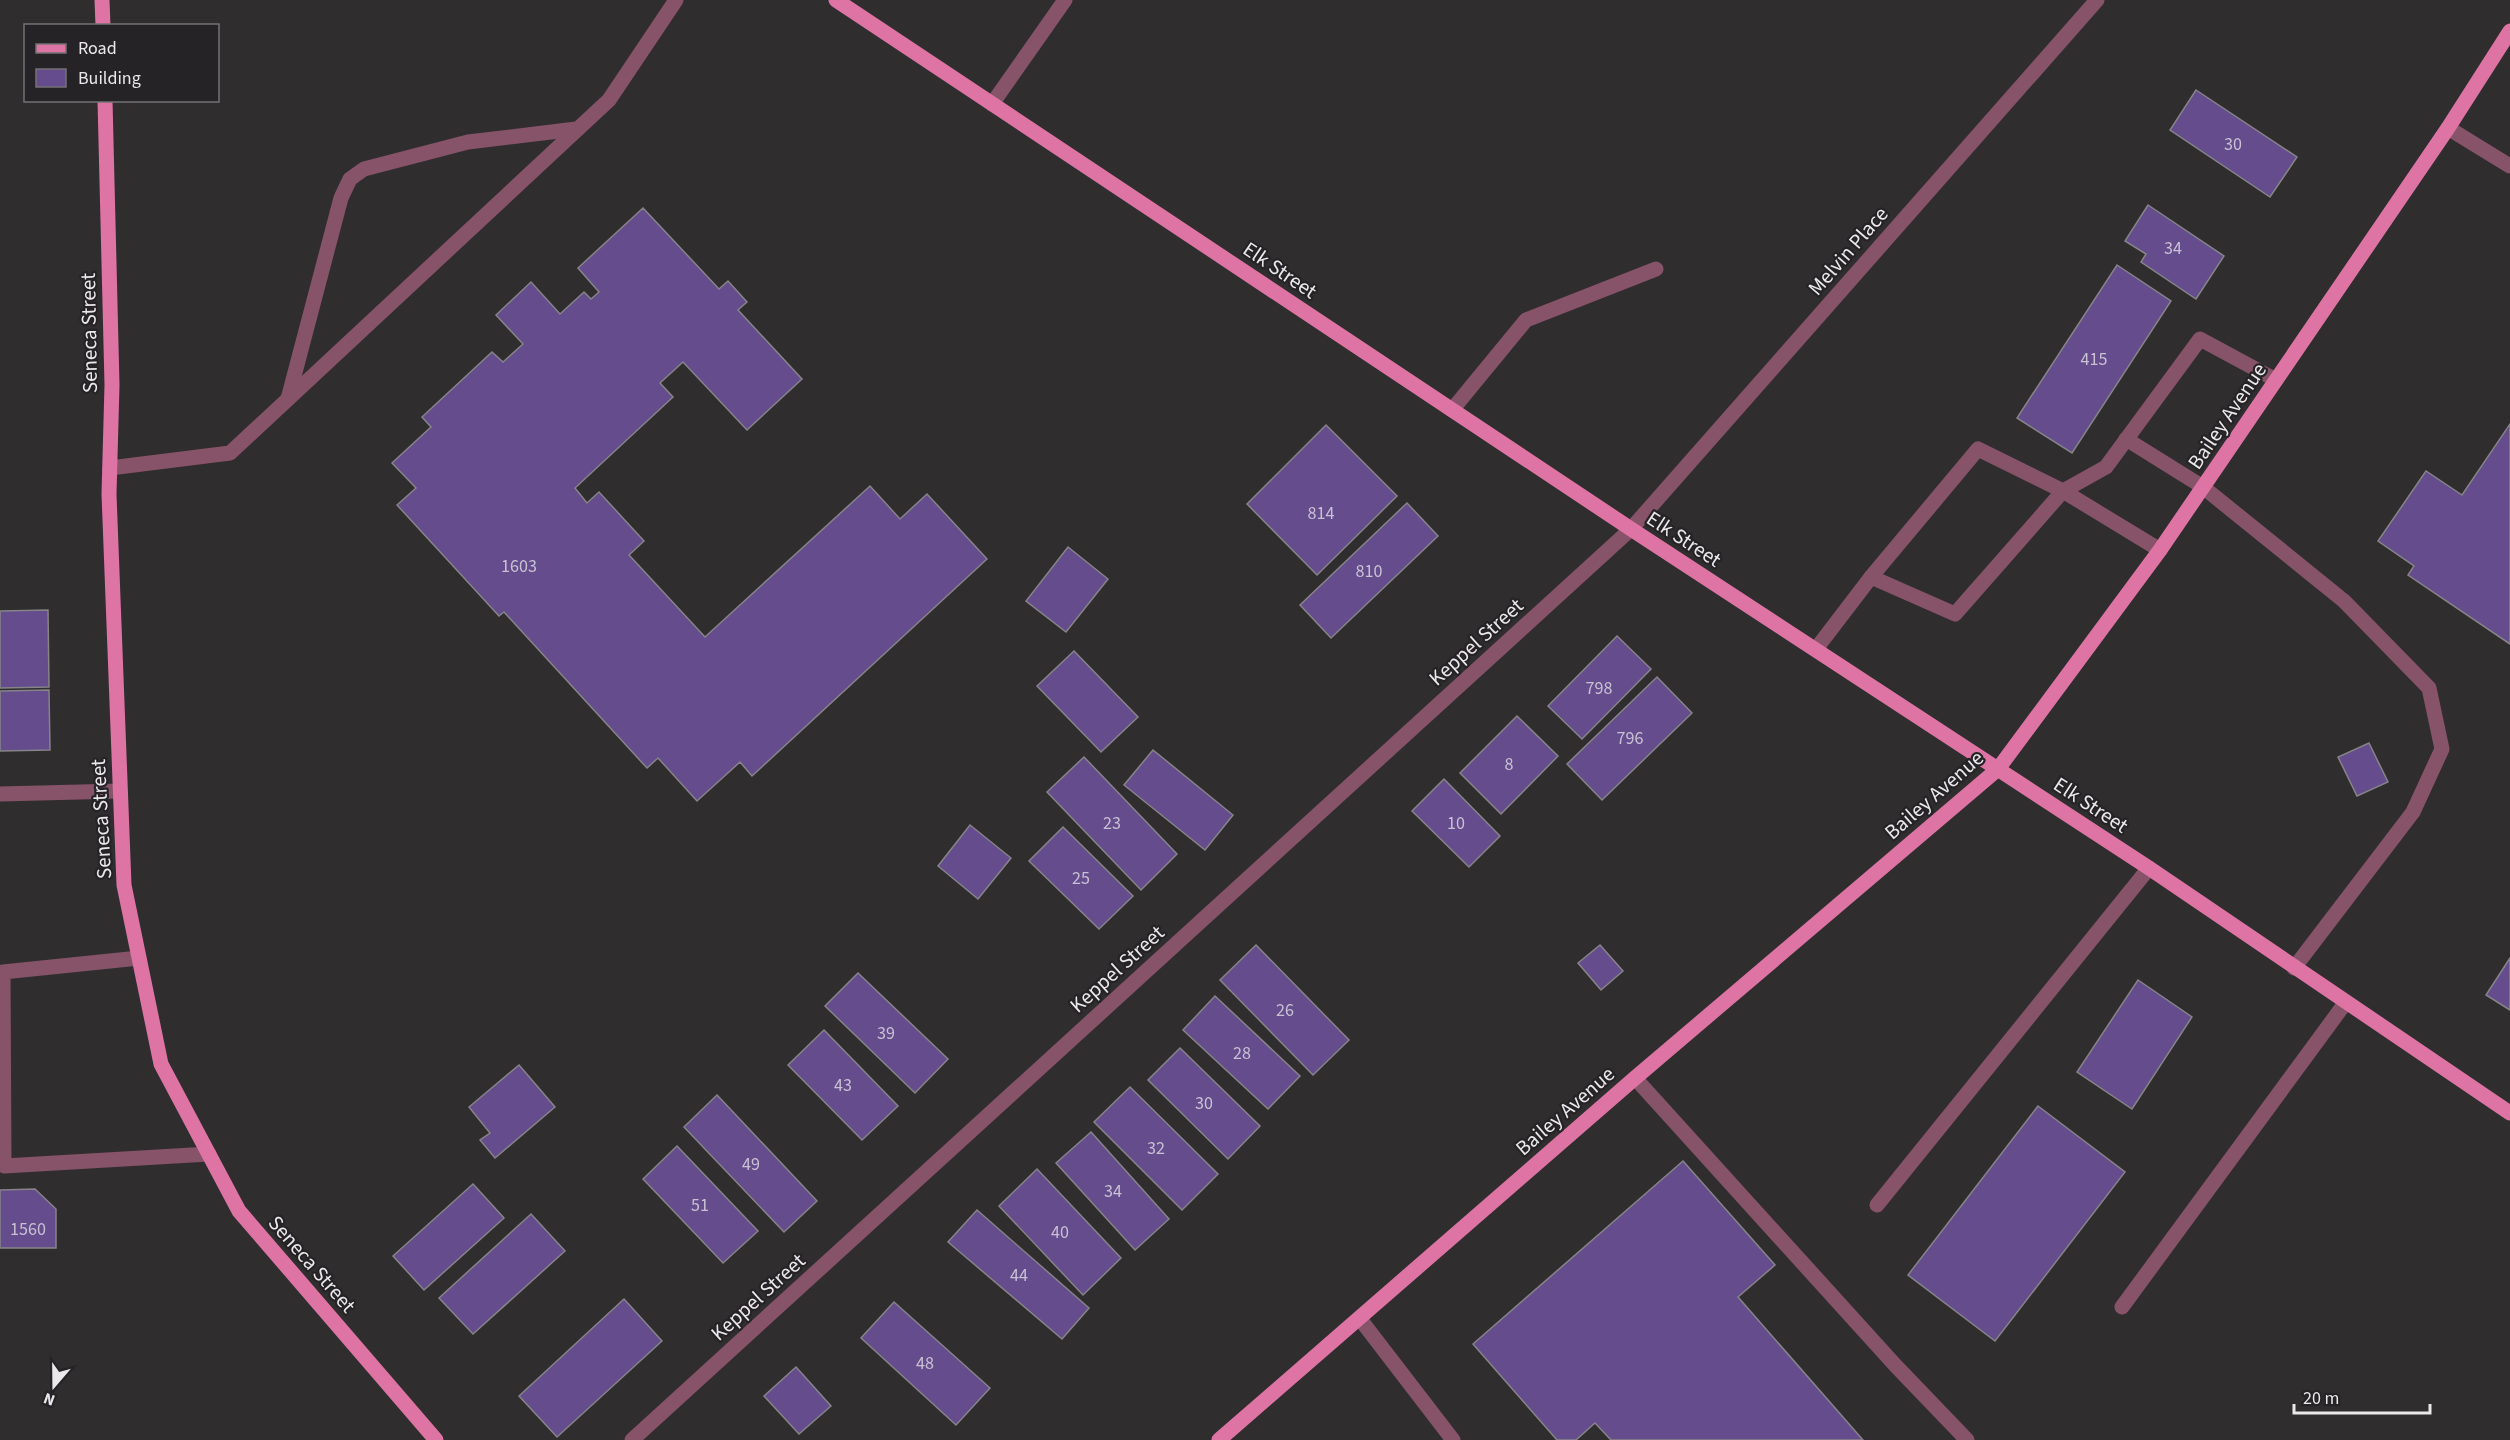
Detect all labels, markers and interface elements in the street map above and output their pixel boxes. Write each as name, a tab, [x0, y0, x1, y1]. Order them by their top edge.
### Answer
legend	[24, 24, 219, 102]
text: Road	[78, 36, 117, 61]
text: Building	[78, 66, 141, 91]
house number: 30	[2224, 132, 2242, 157]
street label: Melvin Place	[1801, 200, 1895, 302]
street label: Elk Street	[1237, 234, 1323, 306]
house number: 34	[2164, 236, 2182, 261]
street label: Seneca Street	[73, 273, 105, 393]
house number: 415	[2081, 347, 2107, 372]
street label: Bailey Avenue	[2180, 357, 2274, 475]
house number: 814	[1308, 501, 1334, 526]
street label: Elk Street	[1641, 504, 1727, 574]
house number: 1603	[501, 554, 537, 579]
house number: 810	[1356, 559, 1382, 584]
street label: Keppel Street	[1422, 591, 1530, 693]
house number: 798	[1586, 676, 1612, 701]
house number: 796	[1617, 726, 1643, 751]
street label: Bailey Avenue	[1878, 743, 1990, 847]
house number: 8	[1505, 752, 1514, 777]
street label: Seneca Street	[83, 758, 119, 880]
street label: Elk Street	[2048, 770, 2134, 840]
house number: 23	[1103, 811, 1121, 836]
house number: 10	[1447, 811, 1465, 836]
house number: 25	[1072, 866, 1090, 891]
street label: Keppel Street	[1063, 918, 1171, 1020]
house number: 26	[1276, 998, 1294, 1023]
house number: 39	[877, 1021, 895, 1046]
house number: 28	[1233, 1041, 1251, 1066]
street label: Bailey Avenue	[1509, 1059, 1621, 1163]
house number: 43	[834, 1073, 852, 1098]
house number: 30	[1195, 1091, 1213, 1116]
house number: 32	[1147, 1136, 1165, 1161]
house number: 49	[742, 1152, 760, 1177]
house number: 34	[1104, 1179, 1122, 1204]
house number: 51	[691, 1193, 709, 1218]
street label: Seneca Street	[261, 1209, 363, 1319]
house number: 1560	[10, 1217, 46, 1242]
house number: 40	[1051, 1220, 1069, 1245]
street label: Keppel Street	[704, 1246, 812, 1348]
house number: 44	[1010, 1263, 1028, 1288]
house number: 48	[916, 1351, 934, 1376]
north arrow	[24, 1356, 84, 1416]
scale bar	[2294, 1377, 2430, 1415]
text: 20 m	[2303, 1386, 2339, 1411]
text: N	[40, 1387, 58, 1411]

